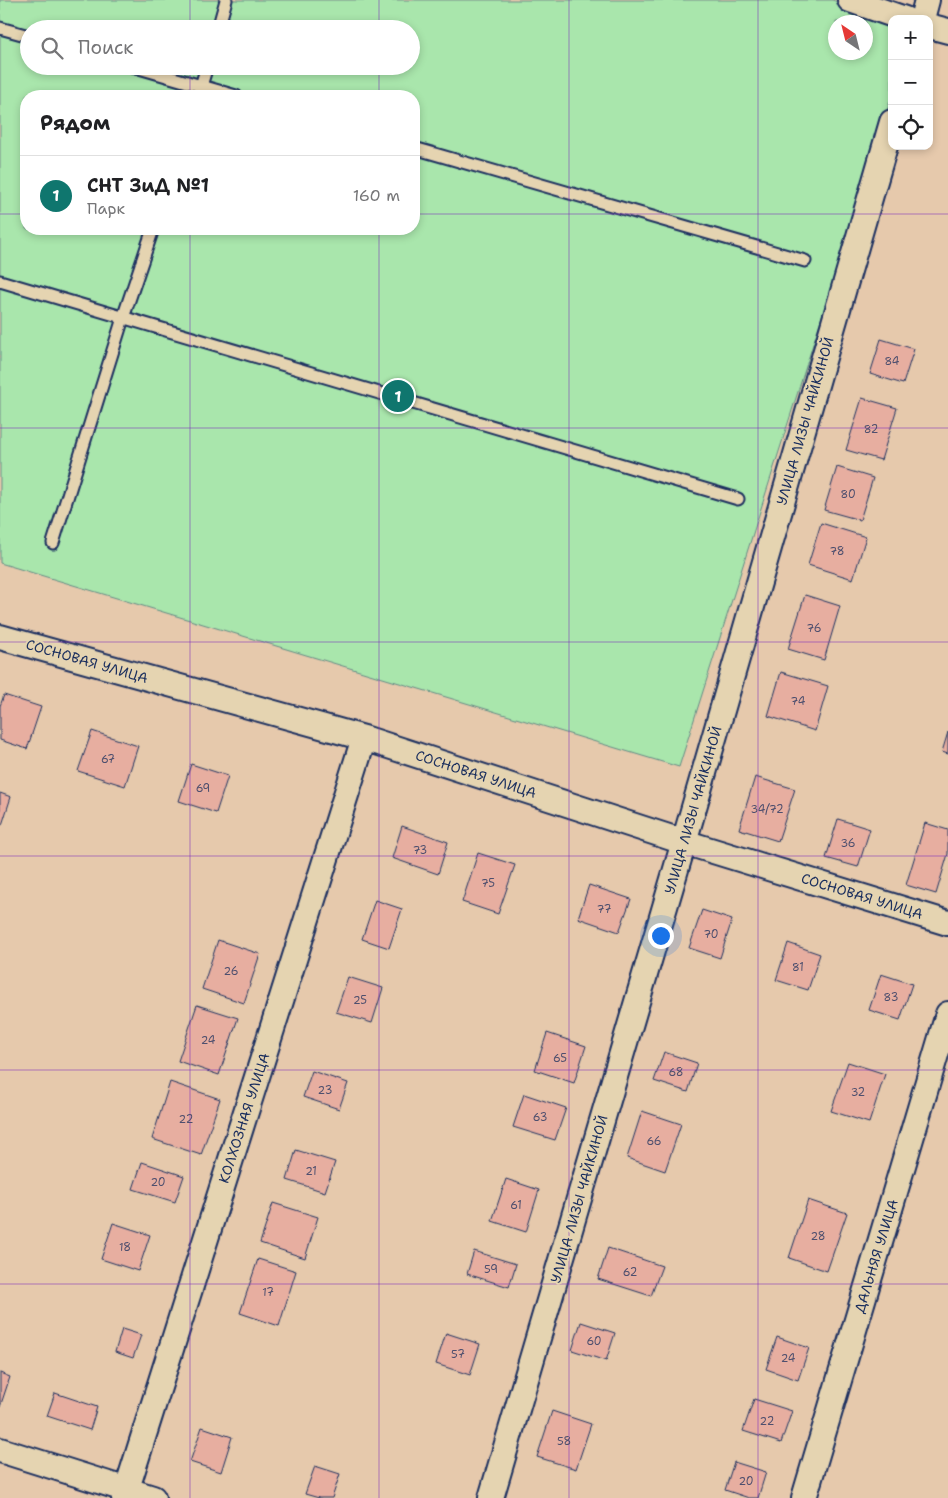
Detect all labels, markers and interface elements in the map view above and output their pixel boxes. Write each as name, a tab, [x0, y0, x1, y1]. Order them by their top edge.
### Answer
north arrow	[828, 15, 873, 60]
map controls	[888, 15, 933, 150]
button: +	[888, 15, 933, 60]
search box	[20, 20, 420, 75]
icon: search	[38, 34, 66, 62]
text: Поиск	[78, 35, 133, 60]
button: −	[888, 60, 933, 105]
button: locate	[888, 105, 933, 150]
text: Рядом	[40, 109, 110, 137]
text: СНТ ЗиД №1	[87, 173, 209, 198]
text: 1	[52, 185, 60, 206]
text: 160 m	[353, 185, 400, 206]
text: Парк	[87, 198, 125, 219]
street label: УЛИЦА ЛИЗЫ ЧАЙКИНОЙ	[772, 335, 838, 507]
house number: 84	[885, 354, 900, 369]
pin: 1	[382, 377, 414, 415]
house number: 82	[864, 422, 878, 437]
house number: 80	[840, 487, 856, 502]
house number: 78	[830, 544, 844, 559]
house number: 76	[807, 621, 821, 636]
street label: СОСНОВАЯ УЛИЦА	[24, 635, 150, 687]
house number: 74	[791, 694, 806, 709]
street label: УЛИЦА ЛИЗЫ ЧАЙКИНОЙ	[660, 724, 726, 896]
street label: СОСНОВАЯ УЛИЦА	[413, 746, 539, 802]
house number: 67	[101, 752, 115, 767]
house number: 69	[196, 781, 210, 796]
house number: 34/72	[750, 802, 784, 817]
house number: 36	[840, 836, 856, 851]
house number: 73	[413, 843, 427, 858]
street label: СОСНОВАЯ УЛИЦА	[799, 869, 925, 923]
house number: 75	[481, 876, 495, 891]
house number: 77	[597, 902, 612, 917]
your location	[648, 923, 674, 949]
house number: 70	[703, 927, 719, 942]
house number: 81	[792, 960, 804, 975]
house number: 26	[224, 964, 238, 979]
house number: 83	[884, 990, 898, 1005]
house number: 25	[353, 993, 367, 1008]
house number: 24	[201, 1033, 216, 1048]
street label: КОЛХОЗНАЯ УЛИЦА	[214, 1051, 274, 1185]
house number: 65	[553, 1051, 567, 1066]
house number: 68	[669, 1065, 683, 1080]
house number: 23	[318, 1083, 332, 1098]
house number: 32	[851, 1085, 865, 1100]
house number: 63	[533, 1110, 547, 1125]
house number: 22	[179, 1112, 193, 1127]
street label: УЛИЦА ЛИЗЫ ЧАЙКИНОЙ	[546, 1113, 612, 1285]
house number: 66	[646, 1134, 662, 1149]
house number: 21	[305, 1164, 317, 1179]
house number: 20	[150, 1175, 166, 1190]
street label: ДАЛЬНЯЯ УЛИЦА	[850, 1197, 902, 1315]
house number: 61	[510, 1198, 522, 1213]
house number: 28	[810, 1229, 826, 1244]
house number: 18	[119, 1240, 131, 1255]
house number: 59	[484, 1262, 498, 1277]
house number: 62	[623, 1265, 637, 1280]
house number: 17	[262, 1285, 274, 1300]
house number: 60	[586, 1334, 602, 1349]
house number: 57	[451, 1347, 465, 1362]
house number: 24	[781, 1351, 796, 1366]
house number: 22	[760, 1414, 774, 1429]
house number: 58	[557, 1434, 571, 1449]
house number: 20	[738, 1474, 754, 1489]

